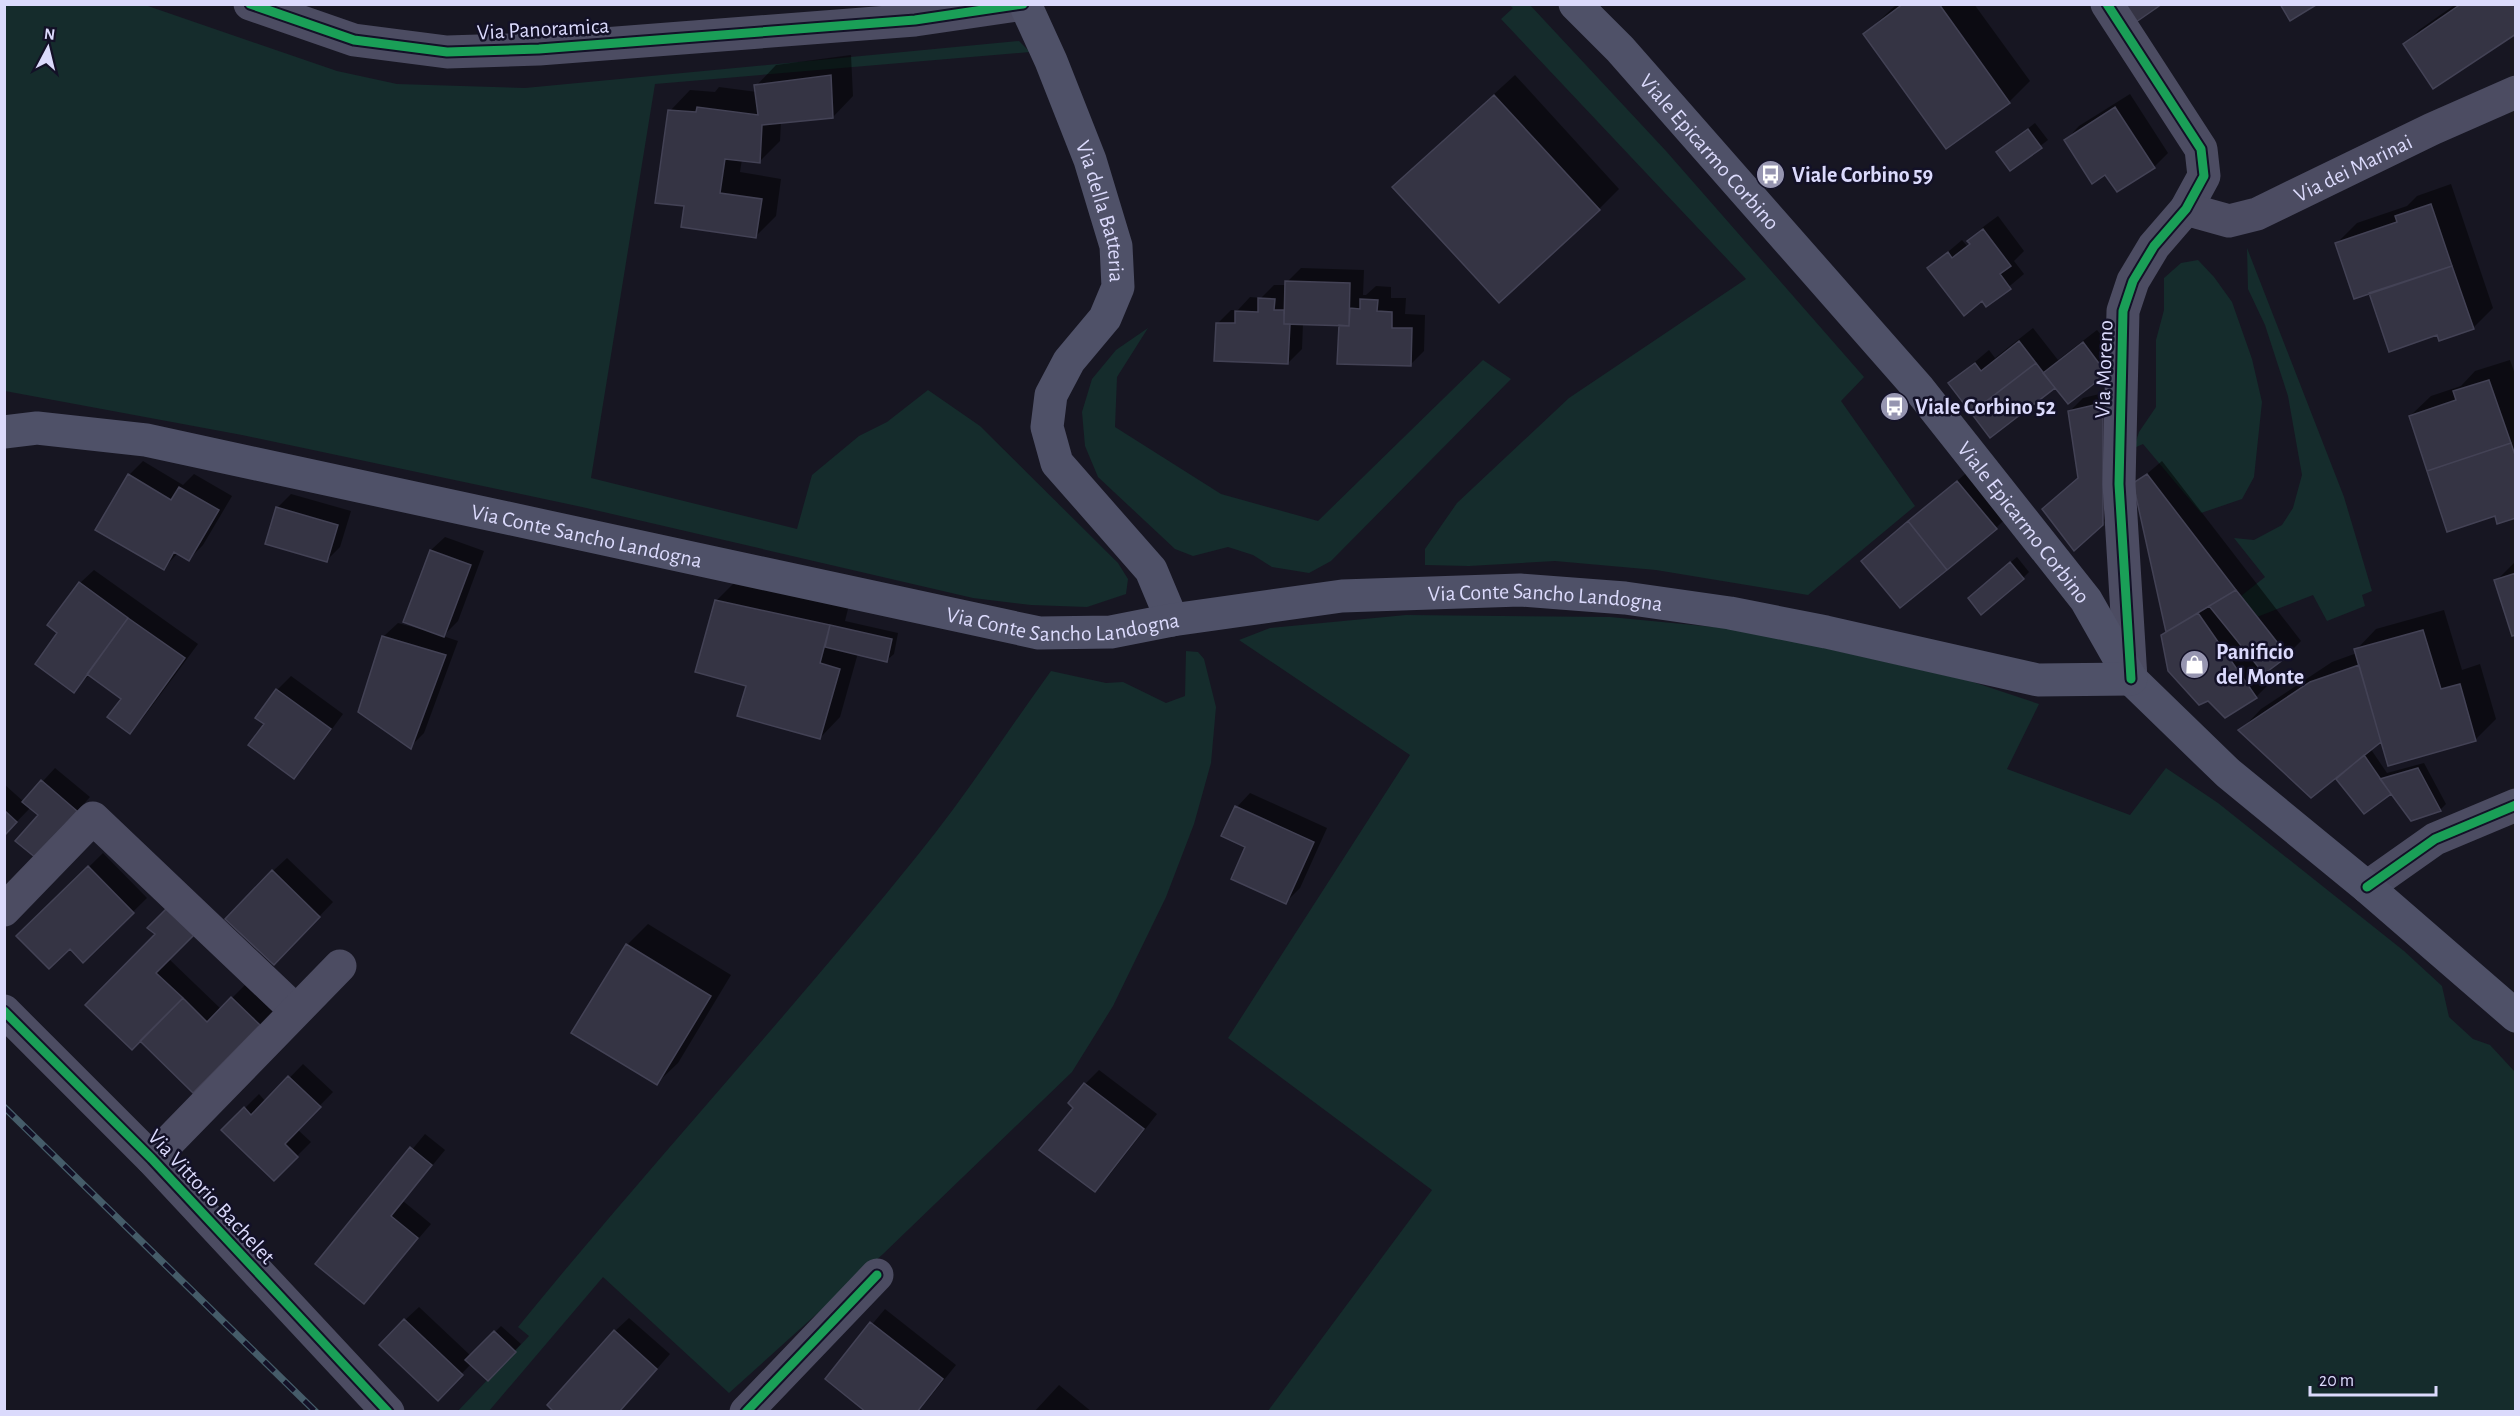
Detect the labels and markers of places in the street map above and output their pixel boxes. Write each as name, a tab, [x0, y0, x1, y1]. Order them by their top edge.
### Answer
bus stop icon: Viale Corbino 59	[1755, 158, 1787, 190]
place label: Viale Corbino 59	[1792, 164, 1933, 186]
bus stop icon: Viale Corbino 52	[1878, 390, 1910, 422]
place label: Viale Corbino 52	[1915, 396, 2056, 418]
place label: Panificio del Monte	[2216, 641, 2304, 688]
shop icon: Panificio del Monte	[2179, 648, 2211, 680]

